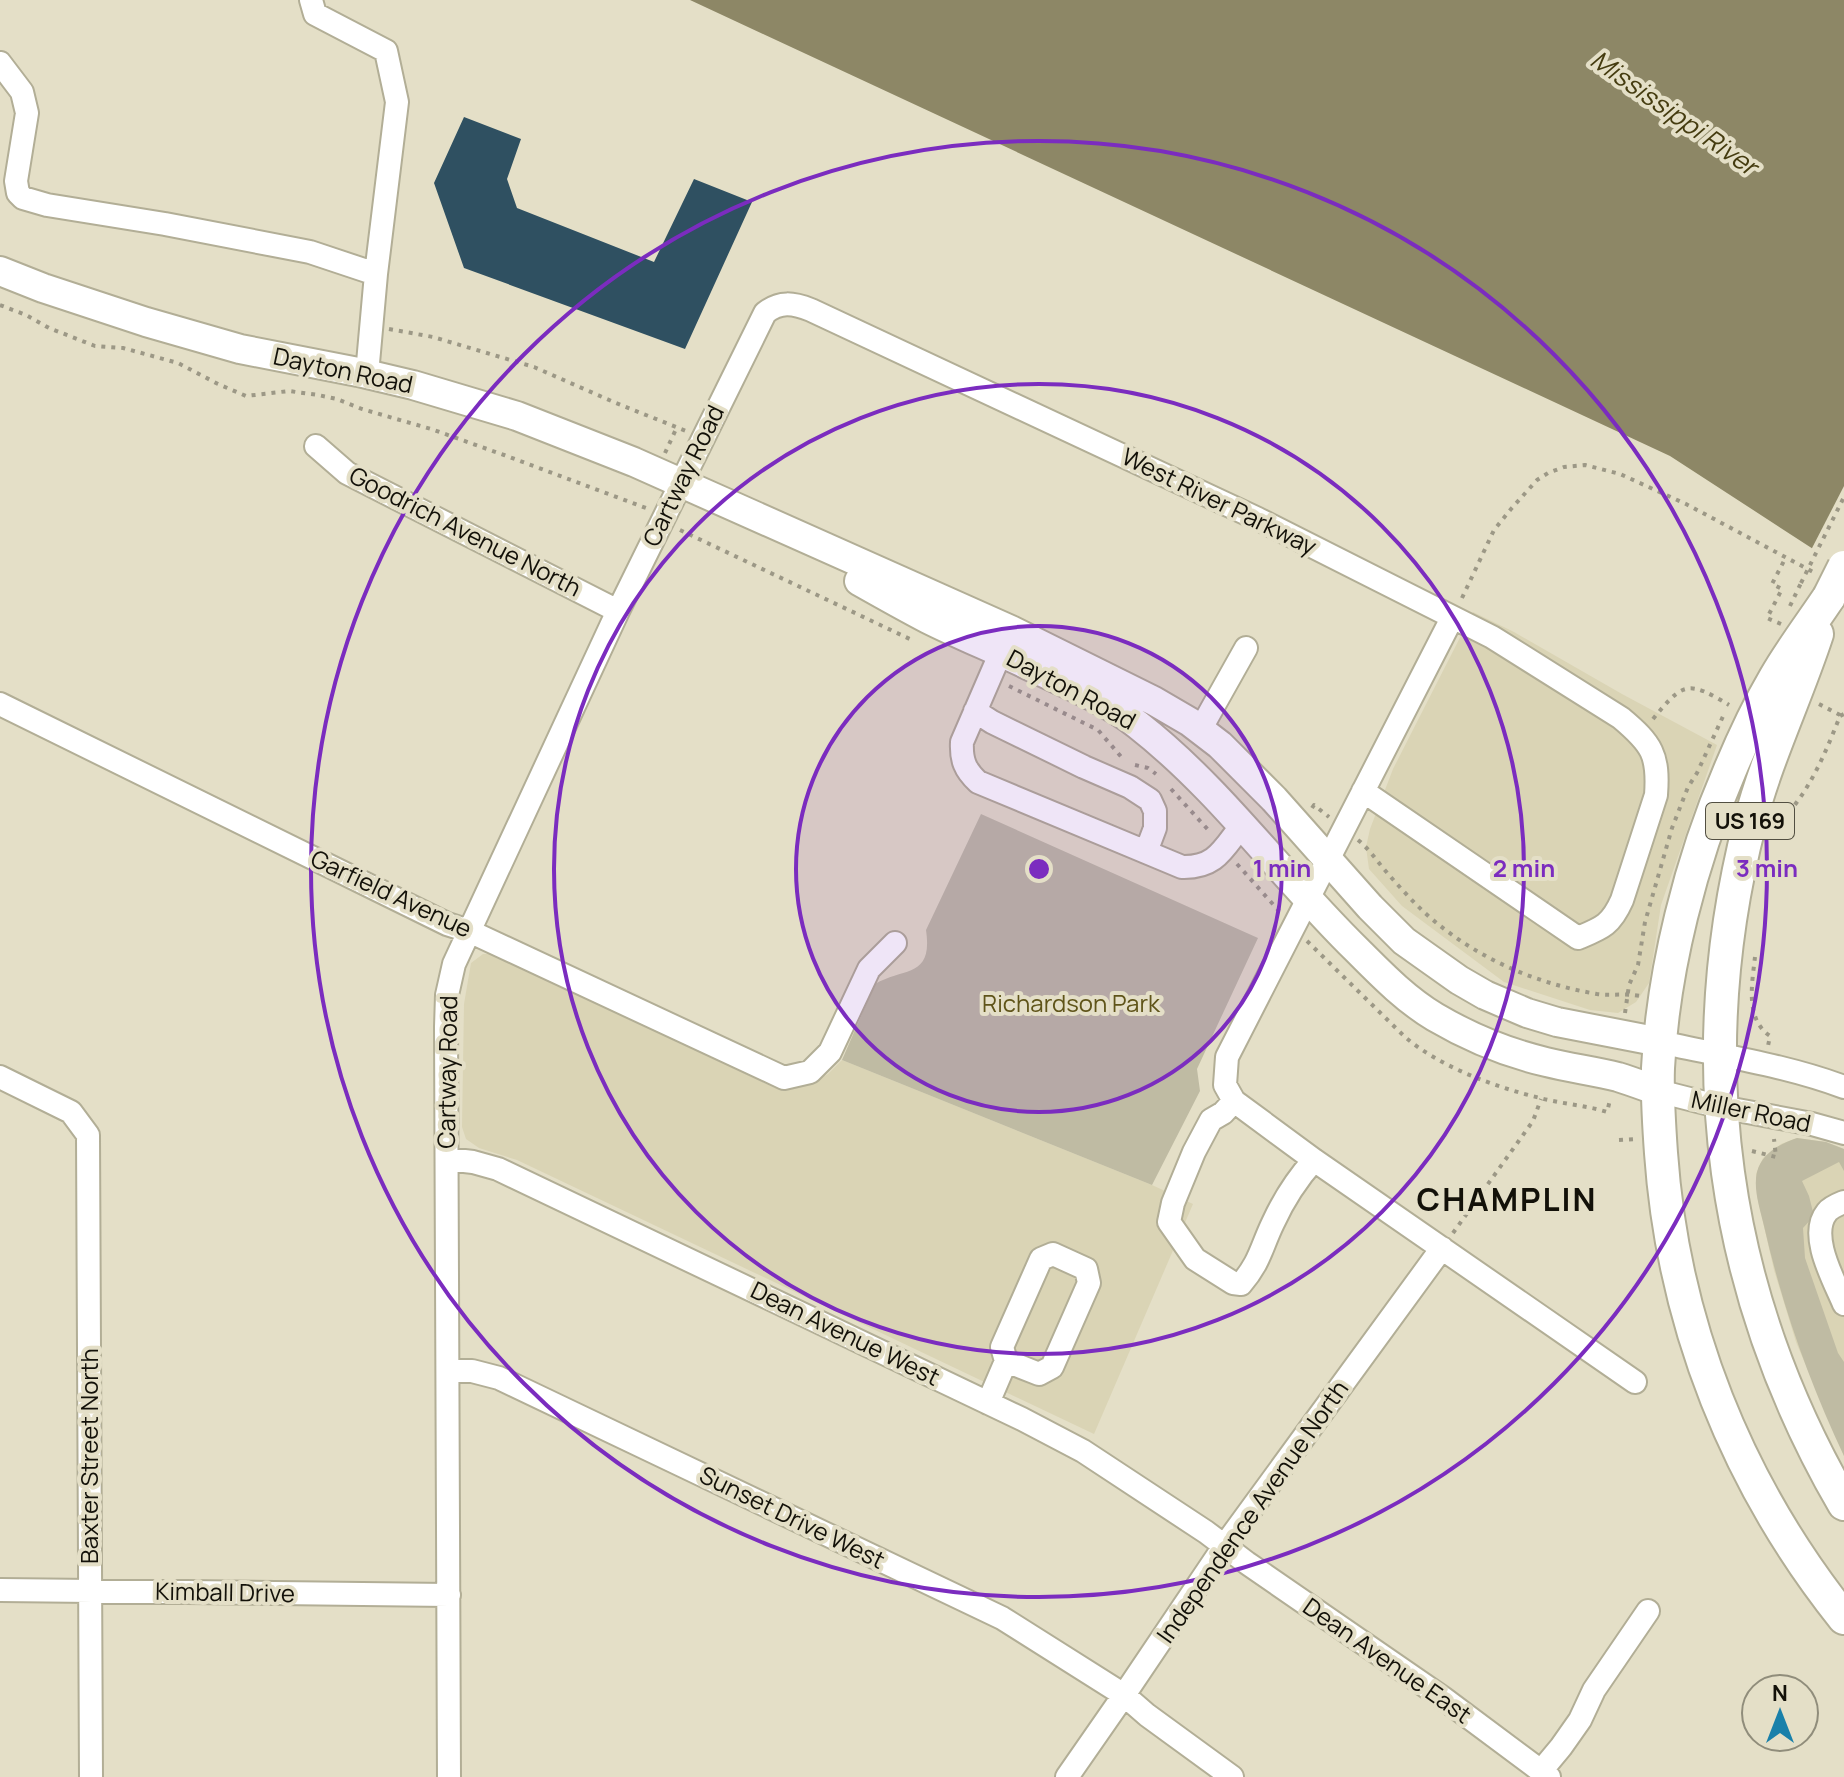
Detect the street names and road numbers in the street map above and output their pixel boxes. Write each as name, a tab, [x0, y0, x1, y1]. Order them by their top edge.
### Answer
street label: Dayton Road	[271, 339, 416, 400]
street label: Cartway Road	[634, 399, 731, 552]
street label: West River Parkway	[1117, 439, 1323, 562]
street label: Goodrich Avenue North	[344, 458, 587, 604]
street label: Dayton Road	[1001, 641, 1142, 736]
road number: US 169	[1706, 803, 1794, 839]
street label: Garfield Avenue	[306, 841, 478, 944]
street label: Cartway Road	[429, 995, 464, 1149]
street label: Miller Road	[1689, 1082, 1814, 1139]
street label: Dean Avenue West	[746, 1273, 946, 1393]
street label: Baxter Street North	[72, 1348, 105, 1564]
street label: Independence Avenue North	[1148, 1373, 1355, 1649]
street label: Sunset Drive West	[694, 1457, 891, 1576]
street label: Kimball Drive	[155, 1574, 295, 1609]
street label: Dean Avenue East	[1297, 1589, 1479, 1730]

